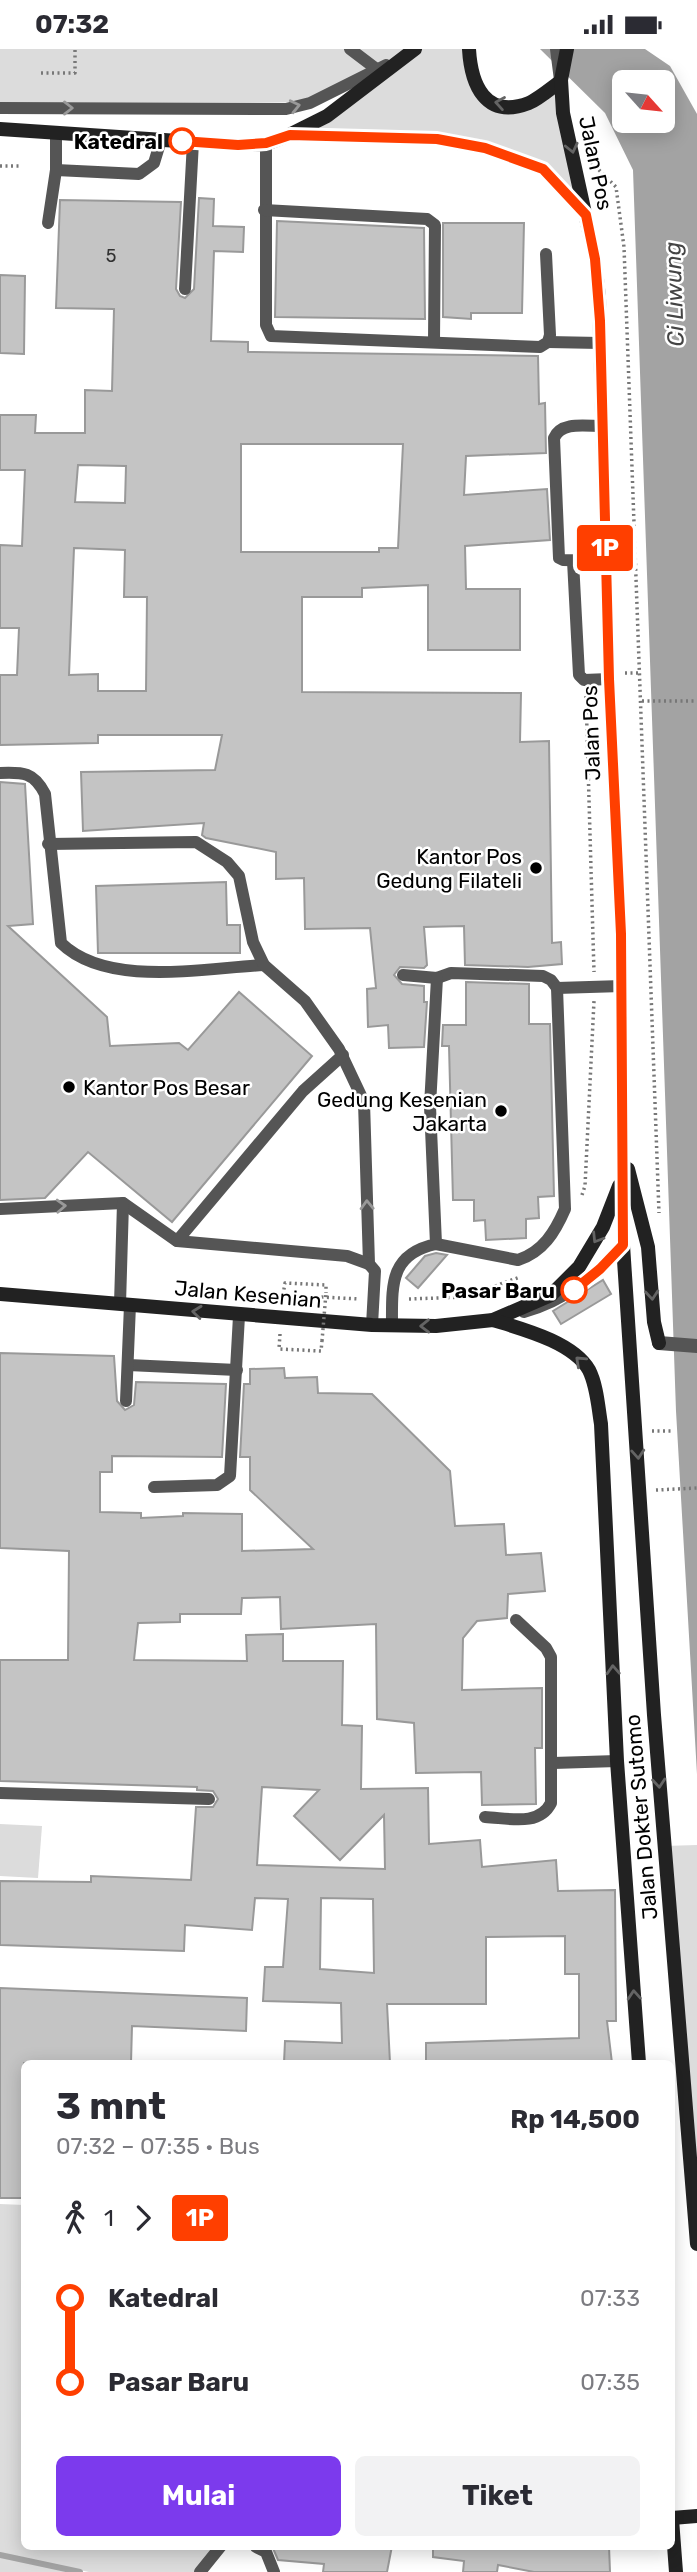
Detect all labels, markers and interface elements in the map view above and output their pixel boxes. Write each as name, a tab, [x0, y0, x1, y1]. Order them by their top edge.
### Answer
text: 07:32	[35, 9, 109, 40]
north arrow	[612, 70, 676, 133]
map controls	[612, 70, 675, 133]
one-way arrow	[495, 96, 506, 111]
one-way arrow	[63, 100, 74, 116]
one-way arrow	[289, 100, 301, 114]
street label: Jalan Pos	[574, 114, 618, 212]
marker: Katedral	[169, 128, 195, 154]
place label: Katedral	[74, 129, 163, 154]
one-way arrow	[564, 142, 578, 154]
water label: Ci Liwung	[658, 241, 690, 347]
house number: 5	[106, 245, 116, 267]
line badge: 1P	[574, 525, 636, 571]
text: 1P	[591, 534, 619, 562]
street label: Jalan Pos	[577, 685, 605, 781]
place label: Kantor Pos Gedung Filateli	[376, 844, 522, 893]
marker: Kantor Pos Gedung Filateli	[528, 860, 544, 876]
place label: Kantor Pos Besar	[83, 1075, 250, 1100]
marker: Kantor Pos Besar	[61, 1079, 77, 1095]
place label: Gedung Kesenian Jakarta	[317, 1087, 487, 1136]
marker: Gedung Kesenian Jakarta	[493, 1103, 509, 1119]
one-way arrow	[56, 1199, 67, 1214]
one-way arrow	[360, 1199, 375, 1210]
one-way arrow	[592, 1230, 605, 1243]
street label: Jalan Kesenian	[173, 1275, 323, 1313]
marker: Pasar Baru	[561, 1277, 587, 1303]
place label: Pasar Baru	[441, 1278, 555, 1303]
one-way arrow	[644, 1290, 659, 1301]
one-way arrow	[191, 1304, 203, 1319]
one-way arrow	[419, 1318, 430, 1333]
one-way arrow	[575, 1357, 588, 1370]
one-way arrow	[630, 1449, 645, 1460]
one-way arrow	[605, 1665, 620, 1676]
street label: Jalan Dokter Sutomo	[620, 1713, 662, 1921]
one-way arrow	[651, 1778, 666, 1789]
one-way arrow	[627, 1989, 642, 2000]
text: 3 mnt	[56, 2083, 166, 2129]
text: Rp 14,500	[510, 2104, 640, 2135]
text: 07:32 – 07:35 · Bus	[56, 2132, 260, 2160]
icon: walk	[56, 2199, 94, 2237]
icon: forward	[124, 2199, 162, 2237]
text: 1	[104, 2204, 114, 2232]
text: 1P	[186, 2204, 214, 2232]
text: Katedral	[108, 2283, 219, 2314]
text: 07:33	[580, 2284, 640, 2312]
text: Pasar Baru	[108, 2367, 249, 2398]
text: 07:35	[580, 2368, 640, 2396]
button: Mulai	[56, 2456, 341, 2536]
button: Tiket	[355, 2456, 640, 2536]

